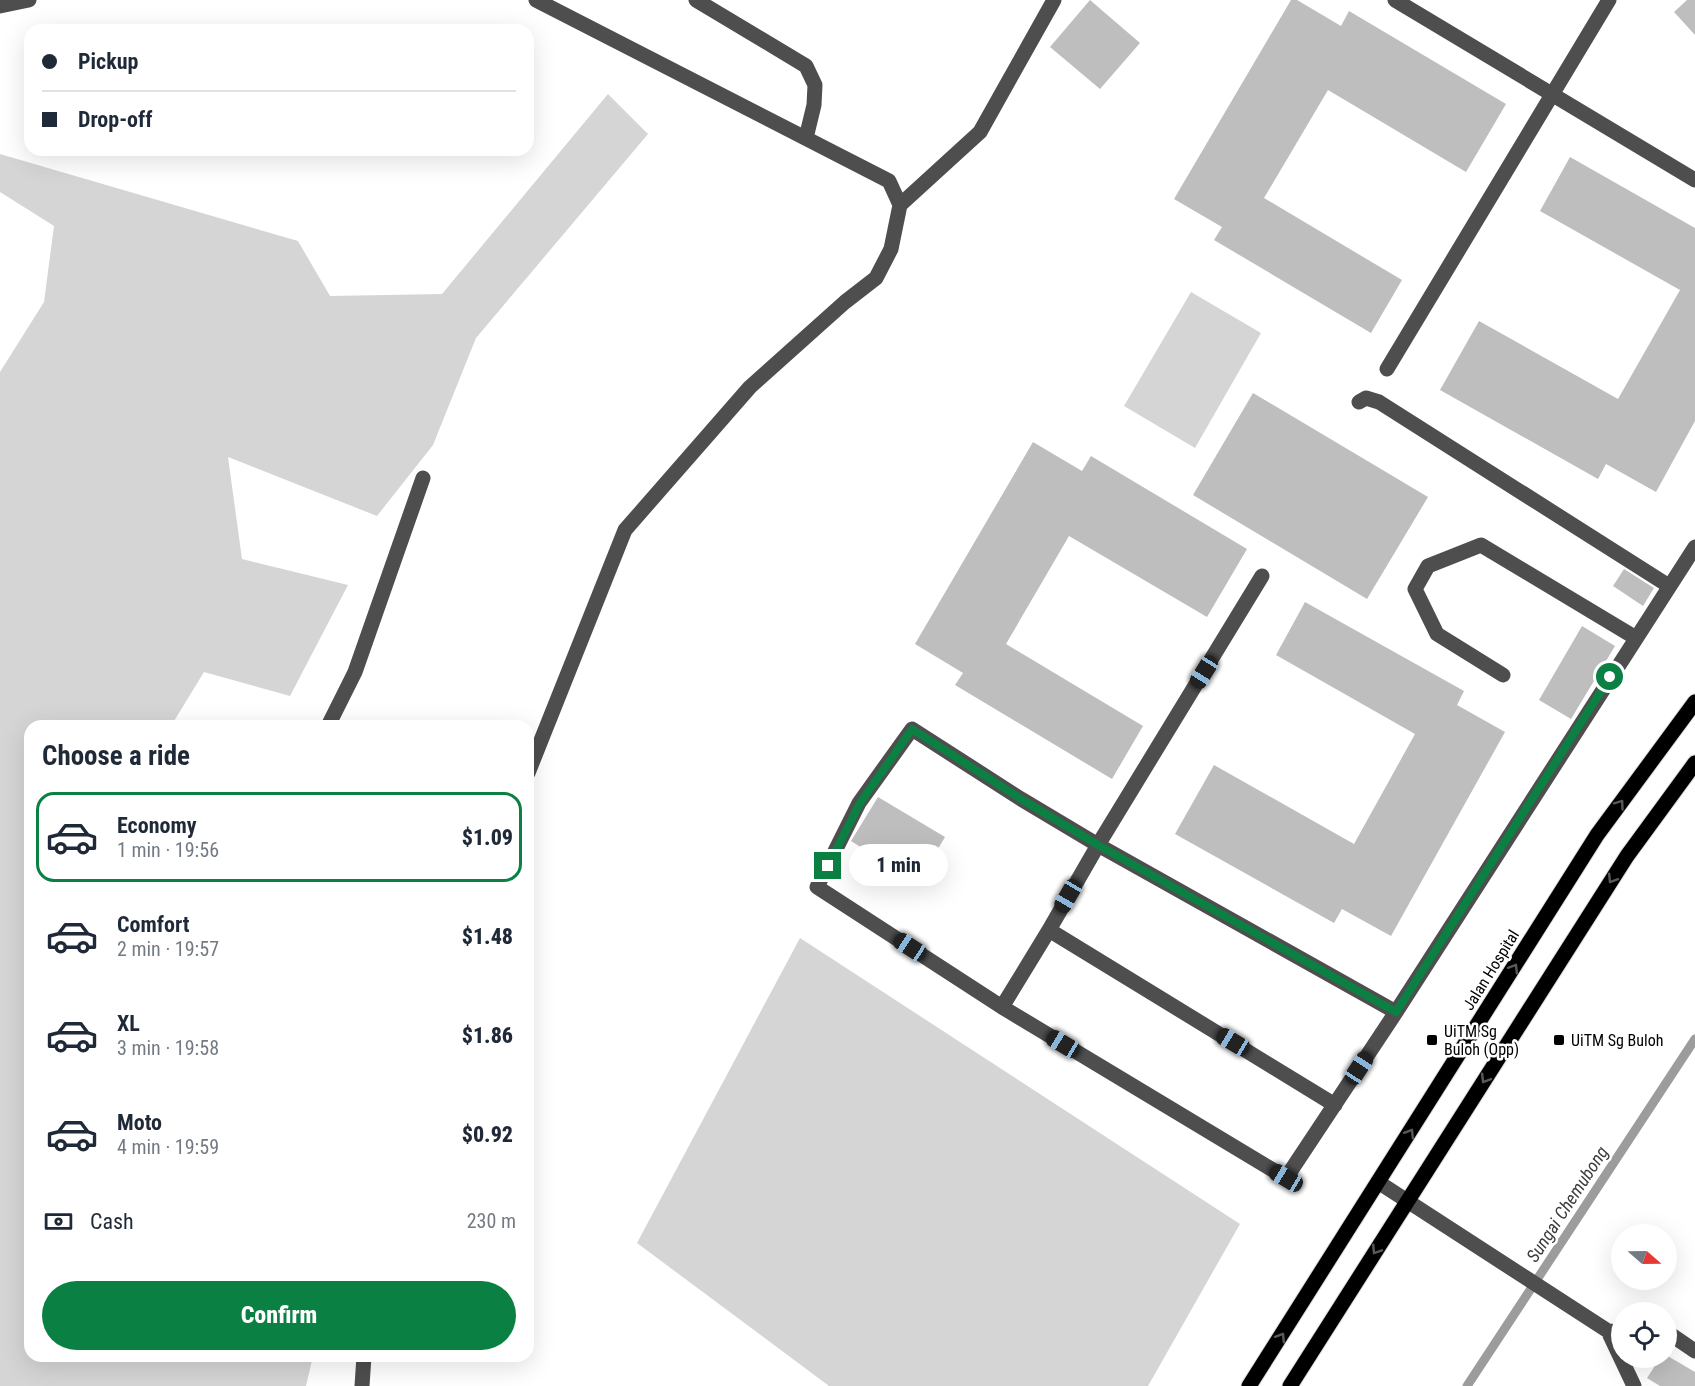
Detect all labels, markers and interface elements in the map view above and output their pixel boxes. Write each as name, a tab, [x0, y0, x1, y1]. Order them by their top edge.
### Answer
text: Pickup	[78, 49, 138, 74]
text: Drop-off	[78, 107, 152, 132]
car	[1187, 652, 1221, 692]
route start	[1596, 663, 1623, 690]
text: Choose a ride	[42, 740, 190, 772]
one-way arrow	[1613, 800, 1624, 811]
icon: car	[45, 810, 99, 864]
text: Economy	[117, 813, 197, 838]
text: $1.09	[462, 825, 513, 850]
text: 1 min · 19:56	[117, 838, 219, 862]
callout: 1 min	[849, 845, 948, 887]
route end	[814, 852, 841, 879]
text: 1 min	[876, 853, 921, 877]
one-way arrow	[1608, 873, 1620, 883]
car	[1051, 876, 1085, 916]
icon: car	[45, 909, 99, 963]
text: Comfort	[117, 912, 190, 937]
text: $1.48	[462, 924, 513, 949]
street label: Jalan Hospital	[1459, 926, 1523, 1014]
car	[890, 930, 930, 964]
text: 2 min · 19:57	[117, 937, 219, 961]
one-way arrow	[1506, 964, 1518, 974]
icon: car	[45, 1008, 99, 1062]
text: XL	[117, 1011, 140, 1036]
place label: UiTM Sg Buloh (Opp)	[1444, 1022, 1519, 1059]
text: $1.86	[462, 1023, 513, 1048]
car	[1213, 1025, 1253, 1059]
car	[1043, 1027, 1083, 1061]
place label: UiTM Sg Buloh	[1571, 1031, 1664, 1050]
marker: UiTM Sg Buloh (Opp)	[1425, 1033, 1439, 1047]
marker: UiTM Sg Buloh	[1552, 1033, 1566, 1047]
text: 3 min · 19:58	[117, 1036, 219, 1060]
car	[1342, 1048, 1376, 1088]
one-way arrow	[1481, 1072, 1492, 1083]
icon: car	[45, 1107, 99, 1161]
text: Moto	[117, 1110, 162, 1135]
text: $0.92	[462, 1122, 513, 1147]
one-way arrow	[1402, 1128, 1413, 1139]
text: 4 min · 19:59	[117, 1135, 219, 1159]
water label: Sungai Chemubong	[1522, 1142, 1612, 1266]
car	[1266, 1161, 1306, 1195]
icon: cash	[42, 1205, 75, 1238]
text: Cash	[90, 1209, 134, 1234]
text: 230 m	[467, 1209, 516, 1233]
north arrow	[1611, 1224, 1677, 1290]
map controls	[1611, 1224, 1677, 1368]
one-way arrow	[1372, 1244, 1384, 1254]
button: Confirm	[42, 1281, 516, 1350]
button: locate	[1611, 1302, 1677, 1368]
one-way arrow	[1273, 1332, 1284, 1343]

